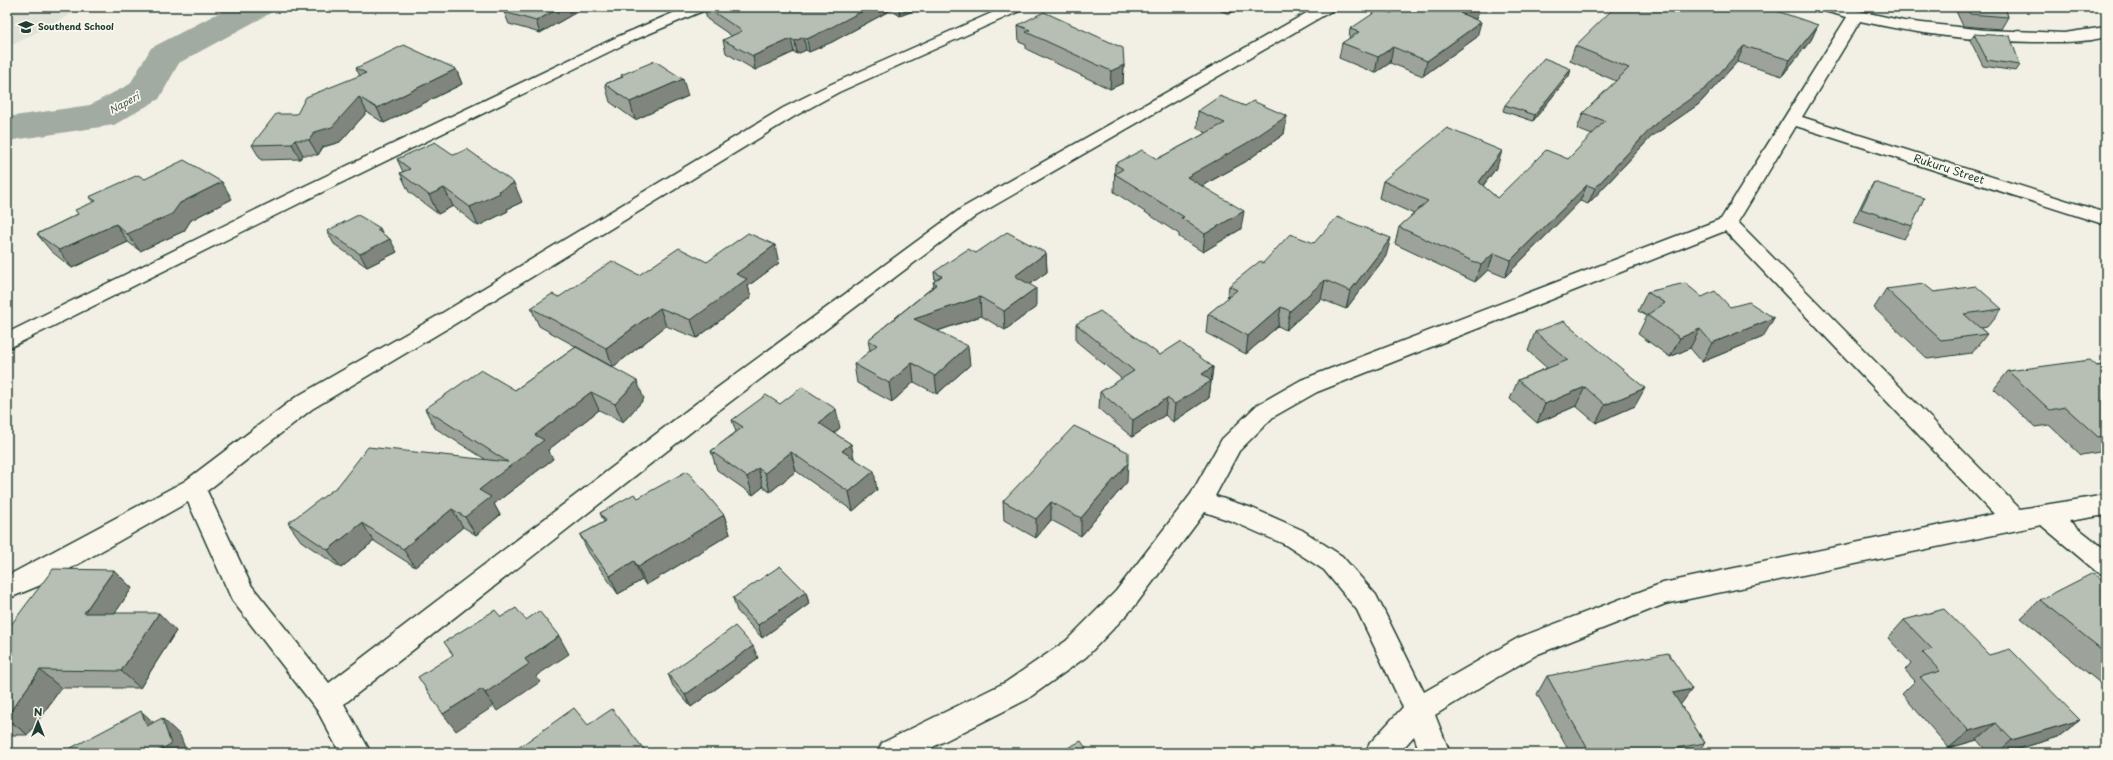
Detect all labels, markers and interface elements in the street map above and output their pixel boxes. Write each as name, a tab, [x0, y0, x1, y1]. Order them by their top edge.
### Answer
school or university icon: Southend School	[17, 18, 35, 36]
place label: Southend School	[38, 19, 114, 33]
water label: Naperi	[106, 87, 144, 117]
street label: Rukuru Street	[1911, 149, 1987, 188]
north arrow	[18, 702, 58, 742]
text: N	[34, 703, 43, 720]

